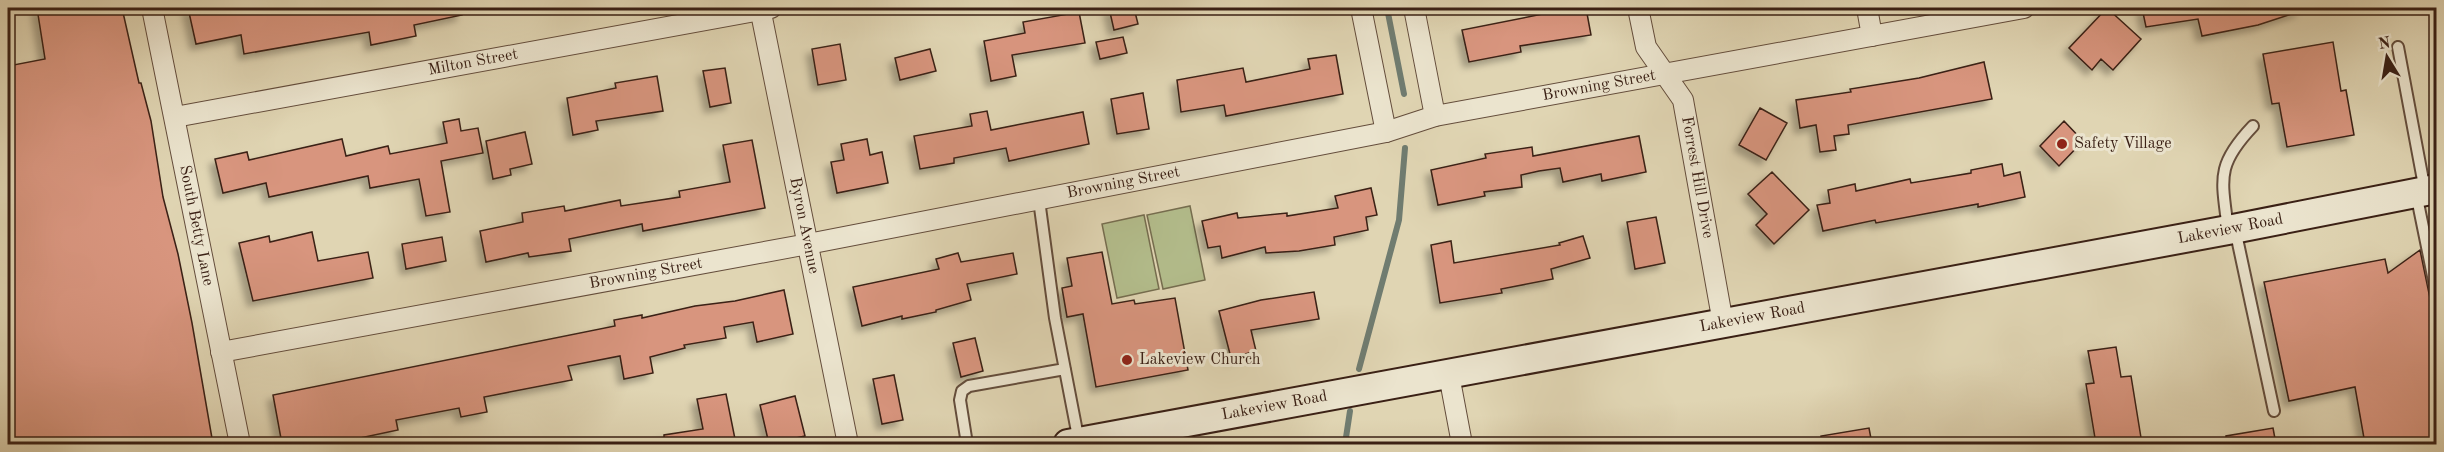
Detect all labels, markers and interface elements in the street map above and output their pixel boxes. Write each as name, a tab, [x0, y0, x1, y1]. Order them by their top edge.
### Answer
north arrow	[2357, 27, 2417, 87]
text: N	[2377, 35, 2393, 53]
street label: Milton Street	[427, 46, 520, 79]
street label: Browning Street	[1541, 68, 1657, 104]
street label: Forrest Hill Drive	[1678, 115, 1716, 240]
place label: Safety Village	[2074, 136, 2172, 152]
marker: Safety Village	[2055, 137, 2069, 151]
street label: South Betty Lane	[176, 164, 216, 287]
street label: Browning Street	[1065, 164, 1182, 202]
street label: Byron Avenue	[786, 176, 821, 275]
street label: Lakeview Road	[2176, 211, 2284, 247]
street label: Browning Street	[588, 255, 704, 292]
street label: Lakeview Road	[1698, 300, 1807, 335]
place label: Lakeview Church	[1139, 352, 1261, 368]
marker: Lakeview Church	[1120, 353, 1134, 367]
street label: Lakeview Road	[1220, 388, 1329, 423]

